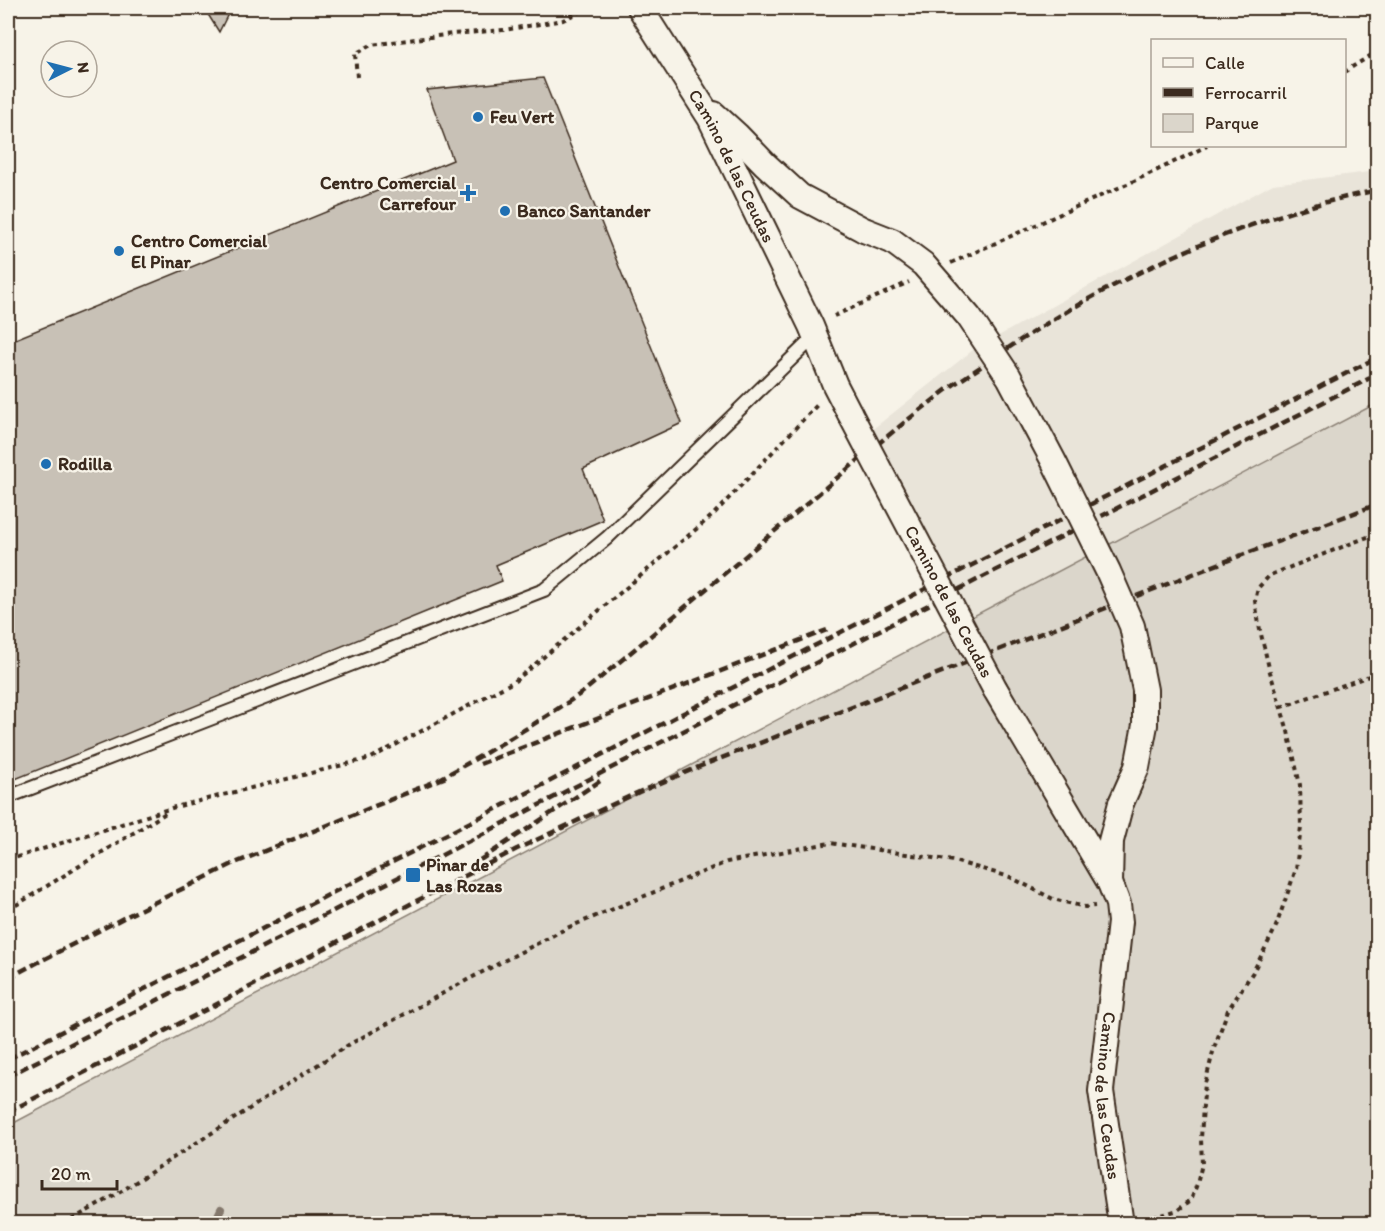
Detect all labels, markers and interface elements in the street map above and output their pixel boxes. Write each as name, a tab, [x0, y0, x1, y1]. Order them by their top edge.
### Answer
north arrow	[39, 39, 99, 99]
legend	[1151, 39, 1346, 147]
text: Calle	[1205, 52, 1245, 74]
text: N	[73, 61, 93, 74]
text: Ferrocarril	[1205, 82, 1287, 104]
street label: Camino de las Ceudas	[684, 85, 780, 246]
place label: Feu Vert	[490, 106, 555, 128]
marker: Feu Vert	[471, 110, 485, 124]
text: Parque	[1205, 112, 1259, 134]
place label: Centro Comercial Carrefour	[320, 172, 457, 215]
marker: Centro Comercial Carrefour	[461, 186, 475, 200]
place label: Banco Santander	[517, 200, 651, 222]
marker: Banco Santander	[498, 204, 512, 218]
place label: Centro Comercial El Pinar	[131, 230, 268, 273]
marker: Centro Comercial El Pinar	[112, 244, 126, 258]
place label: Rodilla	[58, 453, 113, 475]
marker: Rodilla	[39, 457, 53, 471]
street label: Camino de las Ceudas	[900, 522, 998, 681]
place label: Pinar de Las Rozas	[426, 854, 502, 897]
marker: Pinar de Las Rozas	[404, 866, 422, 884]
street label: Camino de las Ceudas	[1090, 1011, 1125, 1181]
scale bar	[42, 1153, 117, 1191]
text: 20 m	[51, 1163, 91, 1185]

